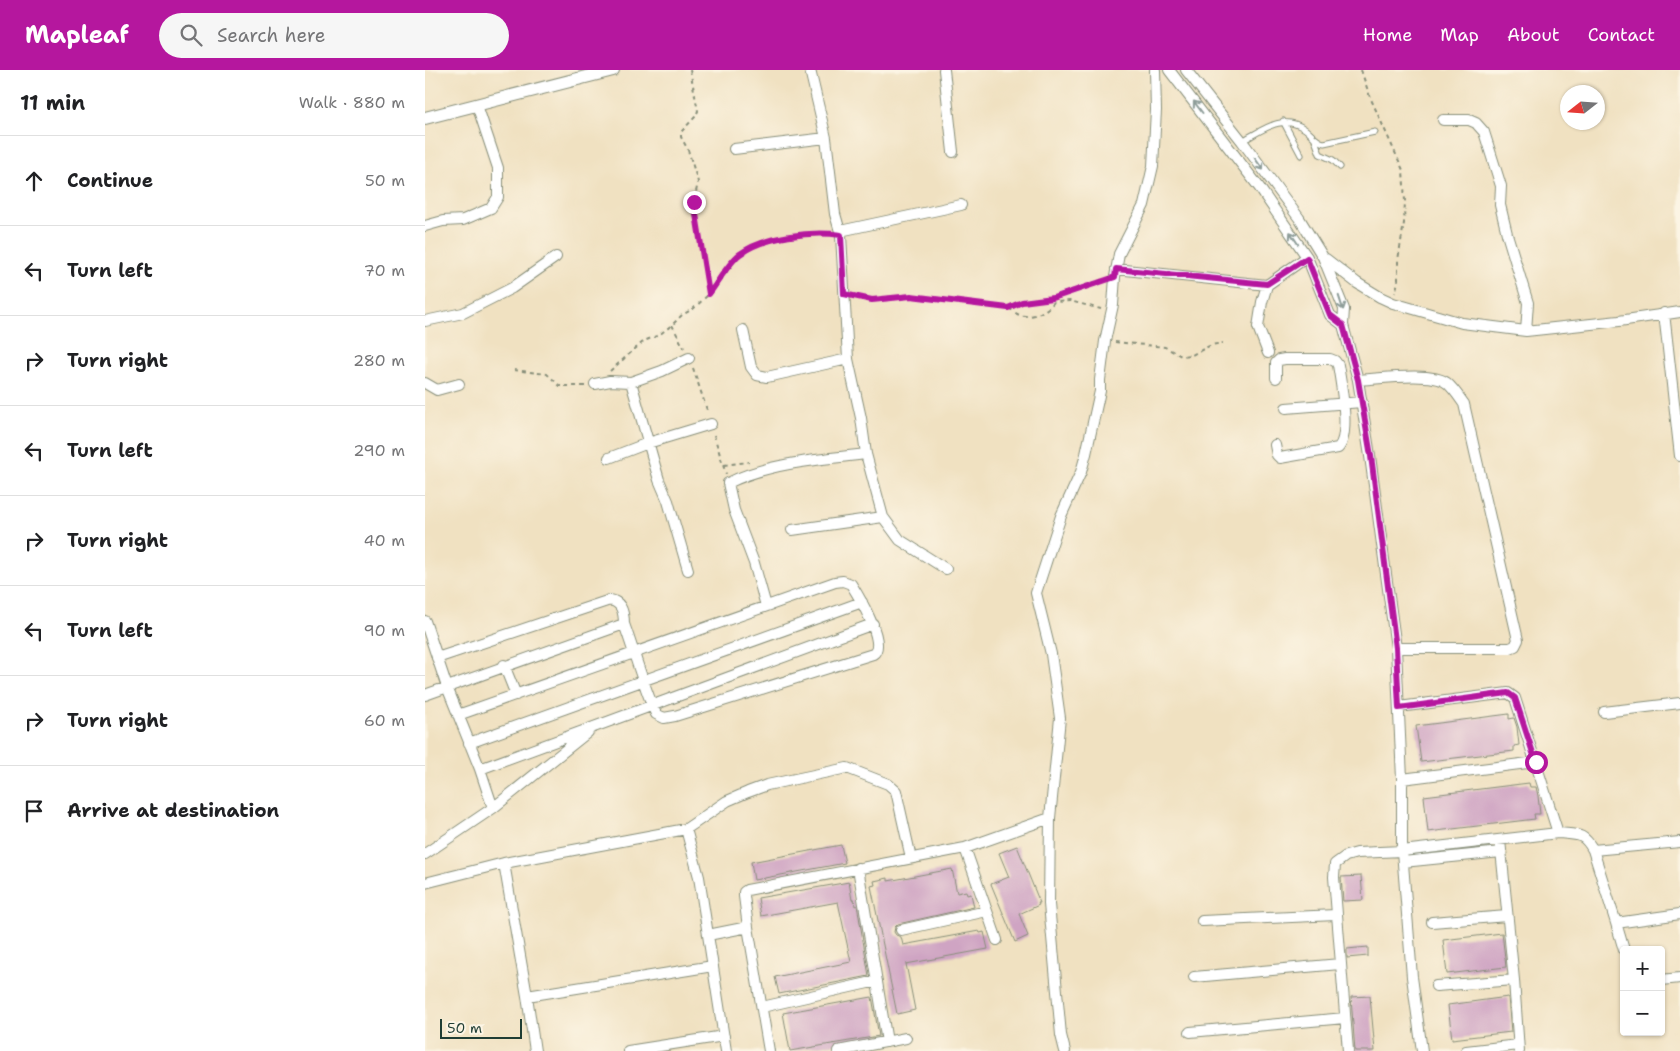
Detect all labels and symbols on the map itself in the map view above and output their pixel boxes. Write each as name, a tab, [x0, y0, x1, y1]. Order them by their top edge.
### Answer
north arrow	[1560, 85, 1605, 130]
one-way arrow	[1193, 101, 1204, 114]
one-way arrow	[1254, 157, 1264, 171]
route end	[683, 191, 706, 214]
one-way arrow	[1289, 232, 1299, 246]
one-way arrow	[1336, 295, 1346, 311]
route start	[1525, 751, 1548, 774]
scale bar	[440, 1016, 523, 1039]

